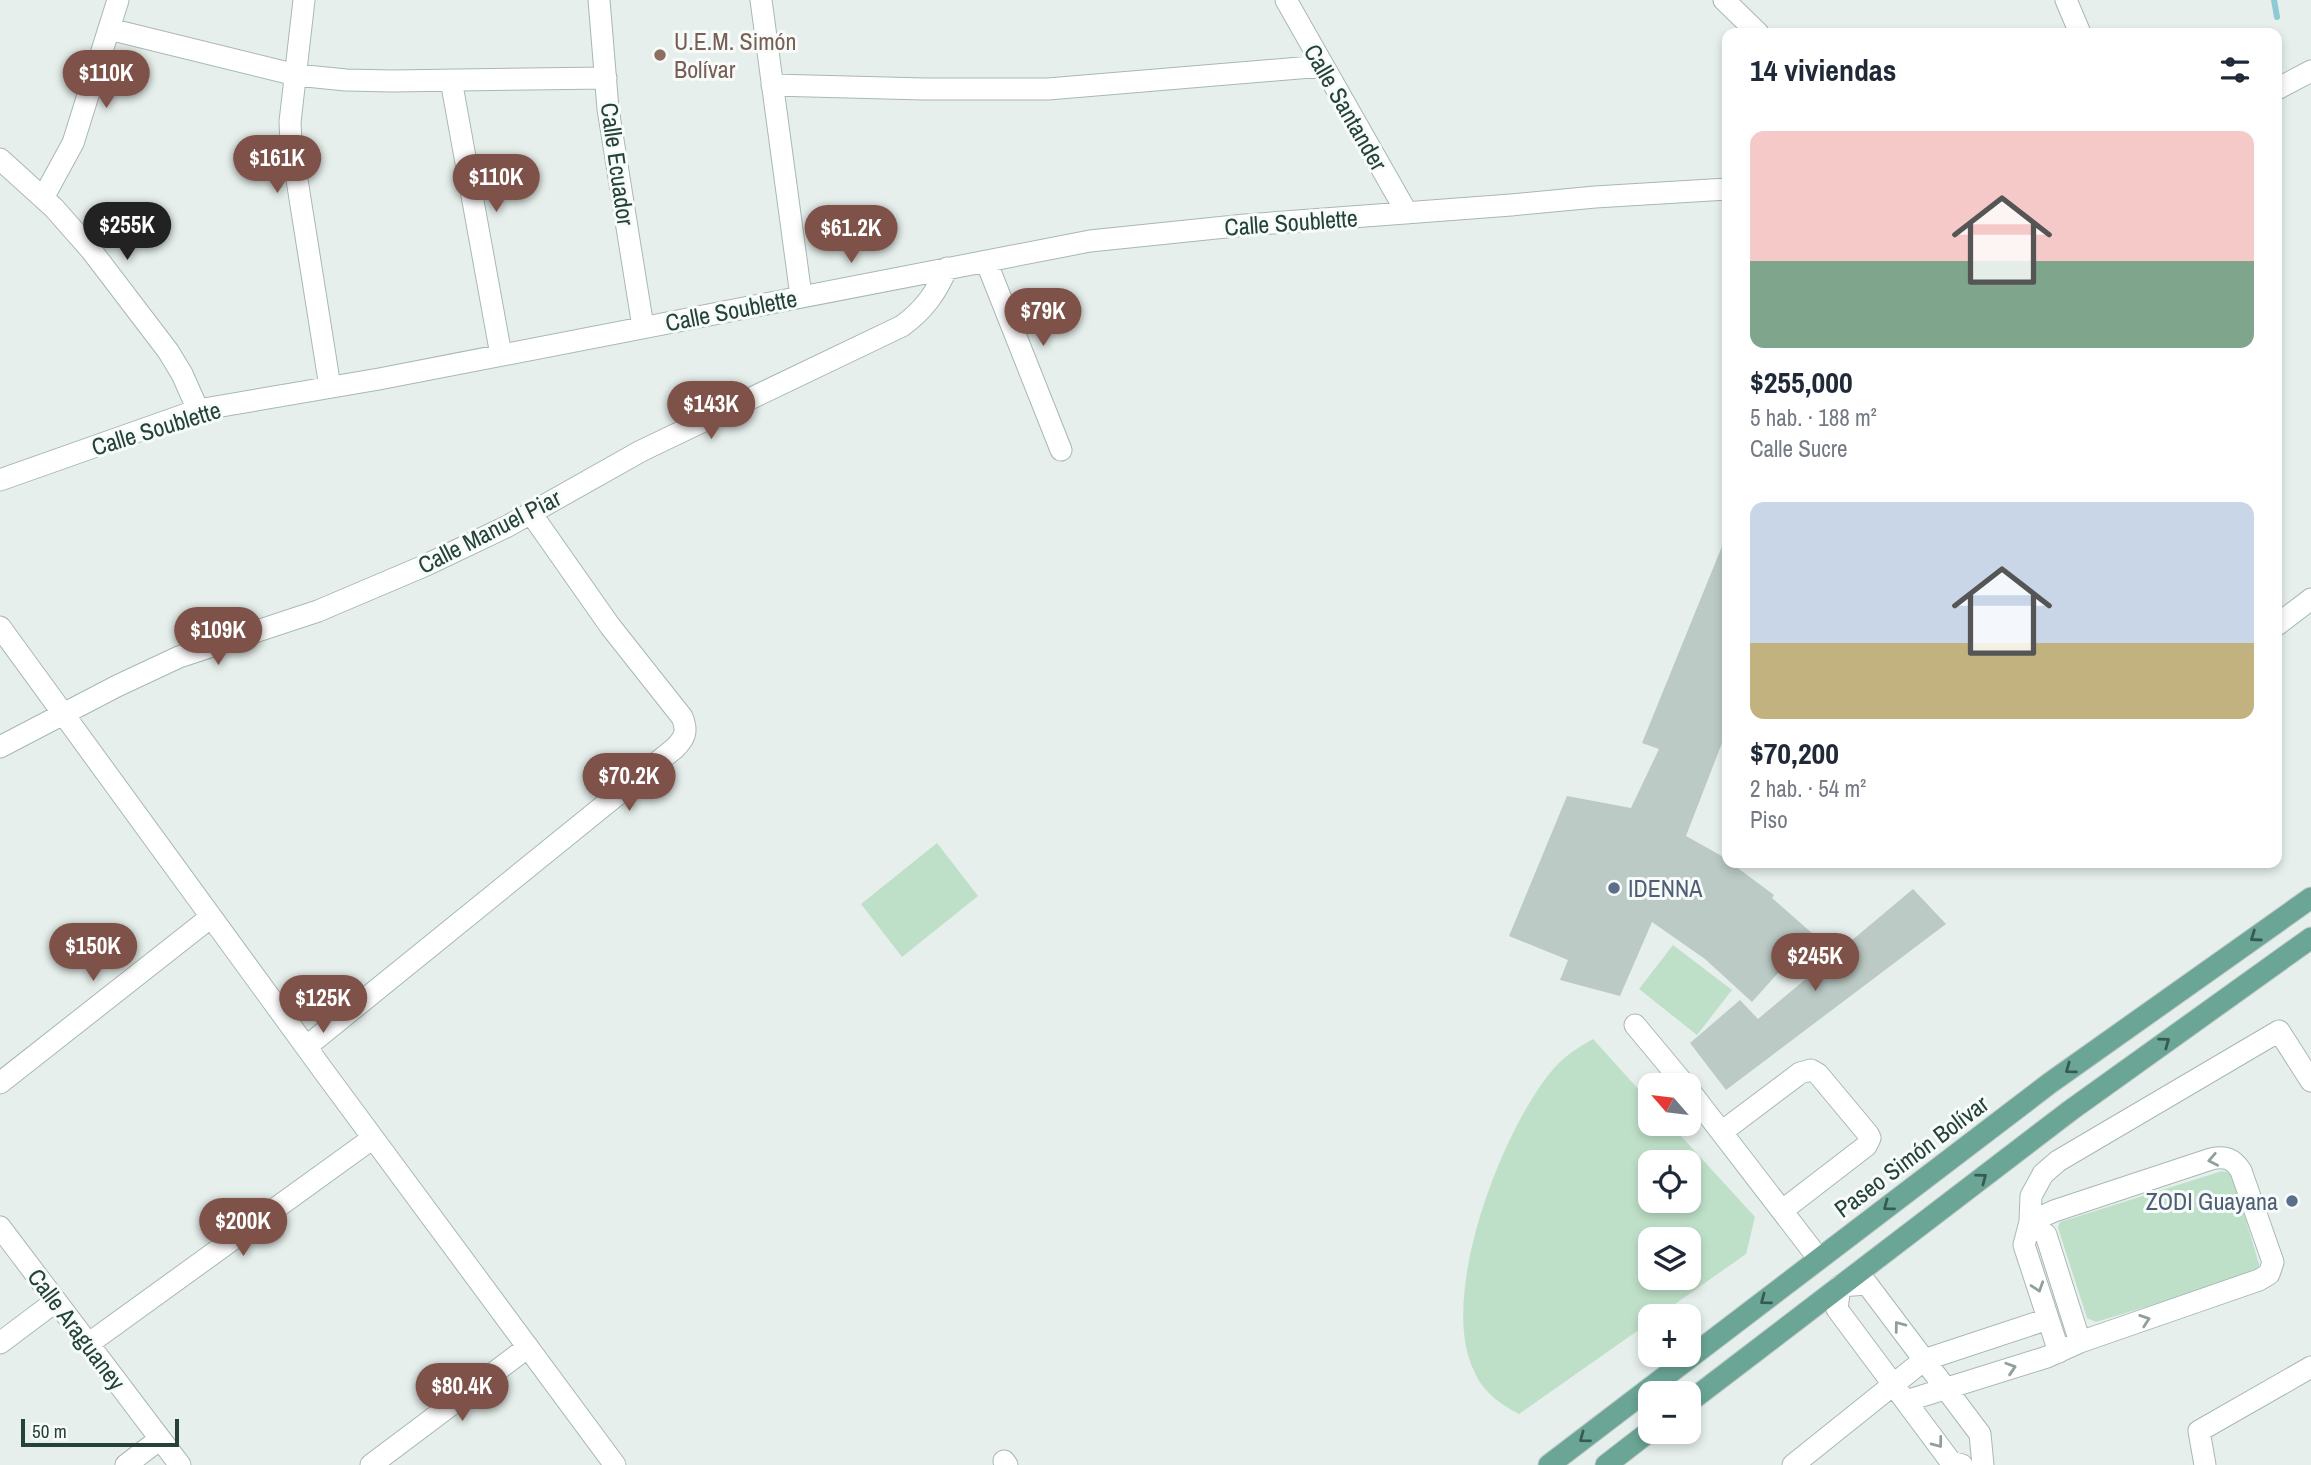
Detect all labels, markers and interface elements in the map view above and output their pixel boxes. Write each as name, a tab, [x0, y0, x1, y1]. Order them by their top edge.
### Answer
place label: U.E.M. Simón Bolívar	[674, 25, 797, 85]
street label: Calle Santander	[1297, 38, 1395, 176]
marker: U.E.M. Simón Bolívar	[652, 47, 668, 63]
pin: $110K	[57, 50, 155, 110]
text: 14 viviendas	[1750, 50, 1896, 90]
icon: filters	[2216, 51, 2254, 89]
text: $110K	[79, 57, 133, 88]
street label: Calle Ecuador	[594, 101, 643, 228]
pin: $161K	[228, 136, 326, 195]
text: $161K	[249, 142, 305, 173]
pin: $110K	[447, 154, 545, 214]
text: $110K	[469, 161, 523, 192]
icon: home	[1939, 177, 2065, 303]
street label: Calle Soublette	[1223, 201, 1359, 243]
pin: $255K	[78, 202, 176, 262]
pin: $61.2K	[794, 205, 908, 265]
text: $255K	[99, 209, 155, 240]
text: $61.2K	[821, 212, 881, 243]
street label: Calle Soublette	[662, 282, 800, 338]
pin: $79K	[1002, 288, 1084, 348]
text: $79K	[1020, 295, 1066, 326]
text: $255,000	[1750, 362, 1853, 402]
pin: $143K	[662, 382, 760, 441]
text: $143K	[683, 388, 739, 419]
street label: Calle Soublette	[88, 393, 224, 463]
text: 5 hab. · 188 m²	[1750, 402, 1877, 433]
text: Calle Sucre	[1750, 433, 1847, 464]
street label: Calle Manuel Piar	[412, 481, 566, 581]
icon: home	[1939, 548, 2065, 674]
pin: $109K	[169, 608, 267, 667]
text: $109K	[190, 614, 246, 645]
text: $70,200	[1750, 733, 1839, 773]
pin: $70.2K	[572, 754, 686, 813]
text: $70.2K	[599, 760, 659, 791]
text: 2 hab. · 54 m²	[1750, 773, 1866, 804]
text: Piso	[1750, 804, 1788, 835]
place label: IDENNA	[1628, 872, 1703, 904]
marker: IDENNA	[1606, 880, 1622, 896]
pin: $150K	[44, 923, 142, 983]
one-way arrow	[2250, 929, 2263, 941]
text: $150K	[65, 930, 121, 961]
pin: $245K	[1766, 934, 1864, 993]
text: $245K	[1787, 940, 1843, 971]
pin: $125K	[274, 976, 372, 1035]
text: $125K	[295, 982, 351, 1013]
one-way arrow	[2157, 1038, 2170, 1051]
one-way arrow	[2065, 1060, 2078, 1073]
north arrow	[1638, 1073, 1701, 1136]
map controls	[1638, 1073, 1701, 1444]
street label: Paseo Simón Bolívar	[1828, 1087, 1995, 1224]
button: locate	[1638, 1150, 1701, 1213]
one-way arrow	[2207, 1152, 2219, 1167]
one-way arrow	[1975, 1174, 1987, 1187]
place label: ZODI Guayana	[2146, 1185, 2278, 1217]
marker: ZODI Guayana	[2284, 1193, 2300, 1209]
pin: $200K	[194, 1198, 292, 1258]
one-way arrow	[1884, 1198, 1896, 1210]
text: $200K	[215, 1205, 271, 1236]
button: layers	[1638, 1227, 1701, 1290]
street label: Calle Araguaney	[21, 1262, 133, 1396]
one-way arrow	[2029, 1281, 2044, 1293]
one-way arrow	[1760, 1292, 1773, 1305]
button: +	[1638, 1304, 1701, 1367]
one-way arrow	[2138, 1314, 2150, 1328]
one-way arrow	[1894, 1321, 1907, 1334]
one-way arrow	[2005, 1362, 2017, 1377]
pin: $80.4K	[405, 1364, 519, 1423]
text: $80.4K	[432, 1370, 492, 1401]
button: −	[1638, 1381, 1701, 1444]
scale bar	[21, 1416, 178, 1448]
text: 50 m	[32, 1418, 67, 1444]
one-way arrow	[1579, 1430, 1592, 1443]
one-way arrow	[1929, 1435, 1942, 1448]

